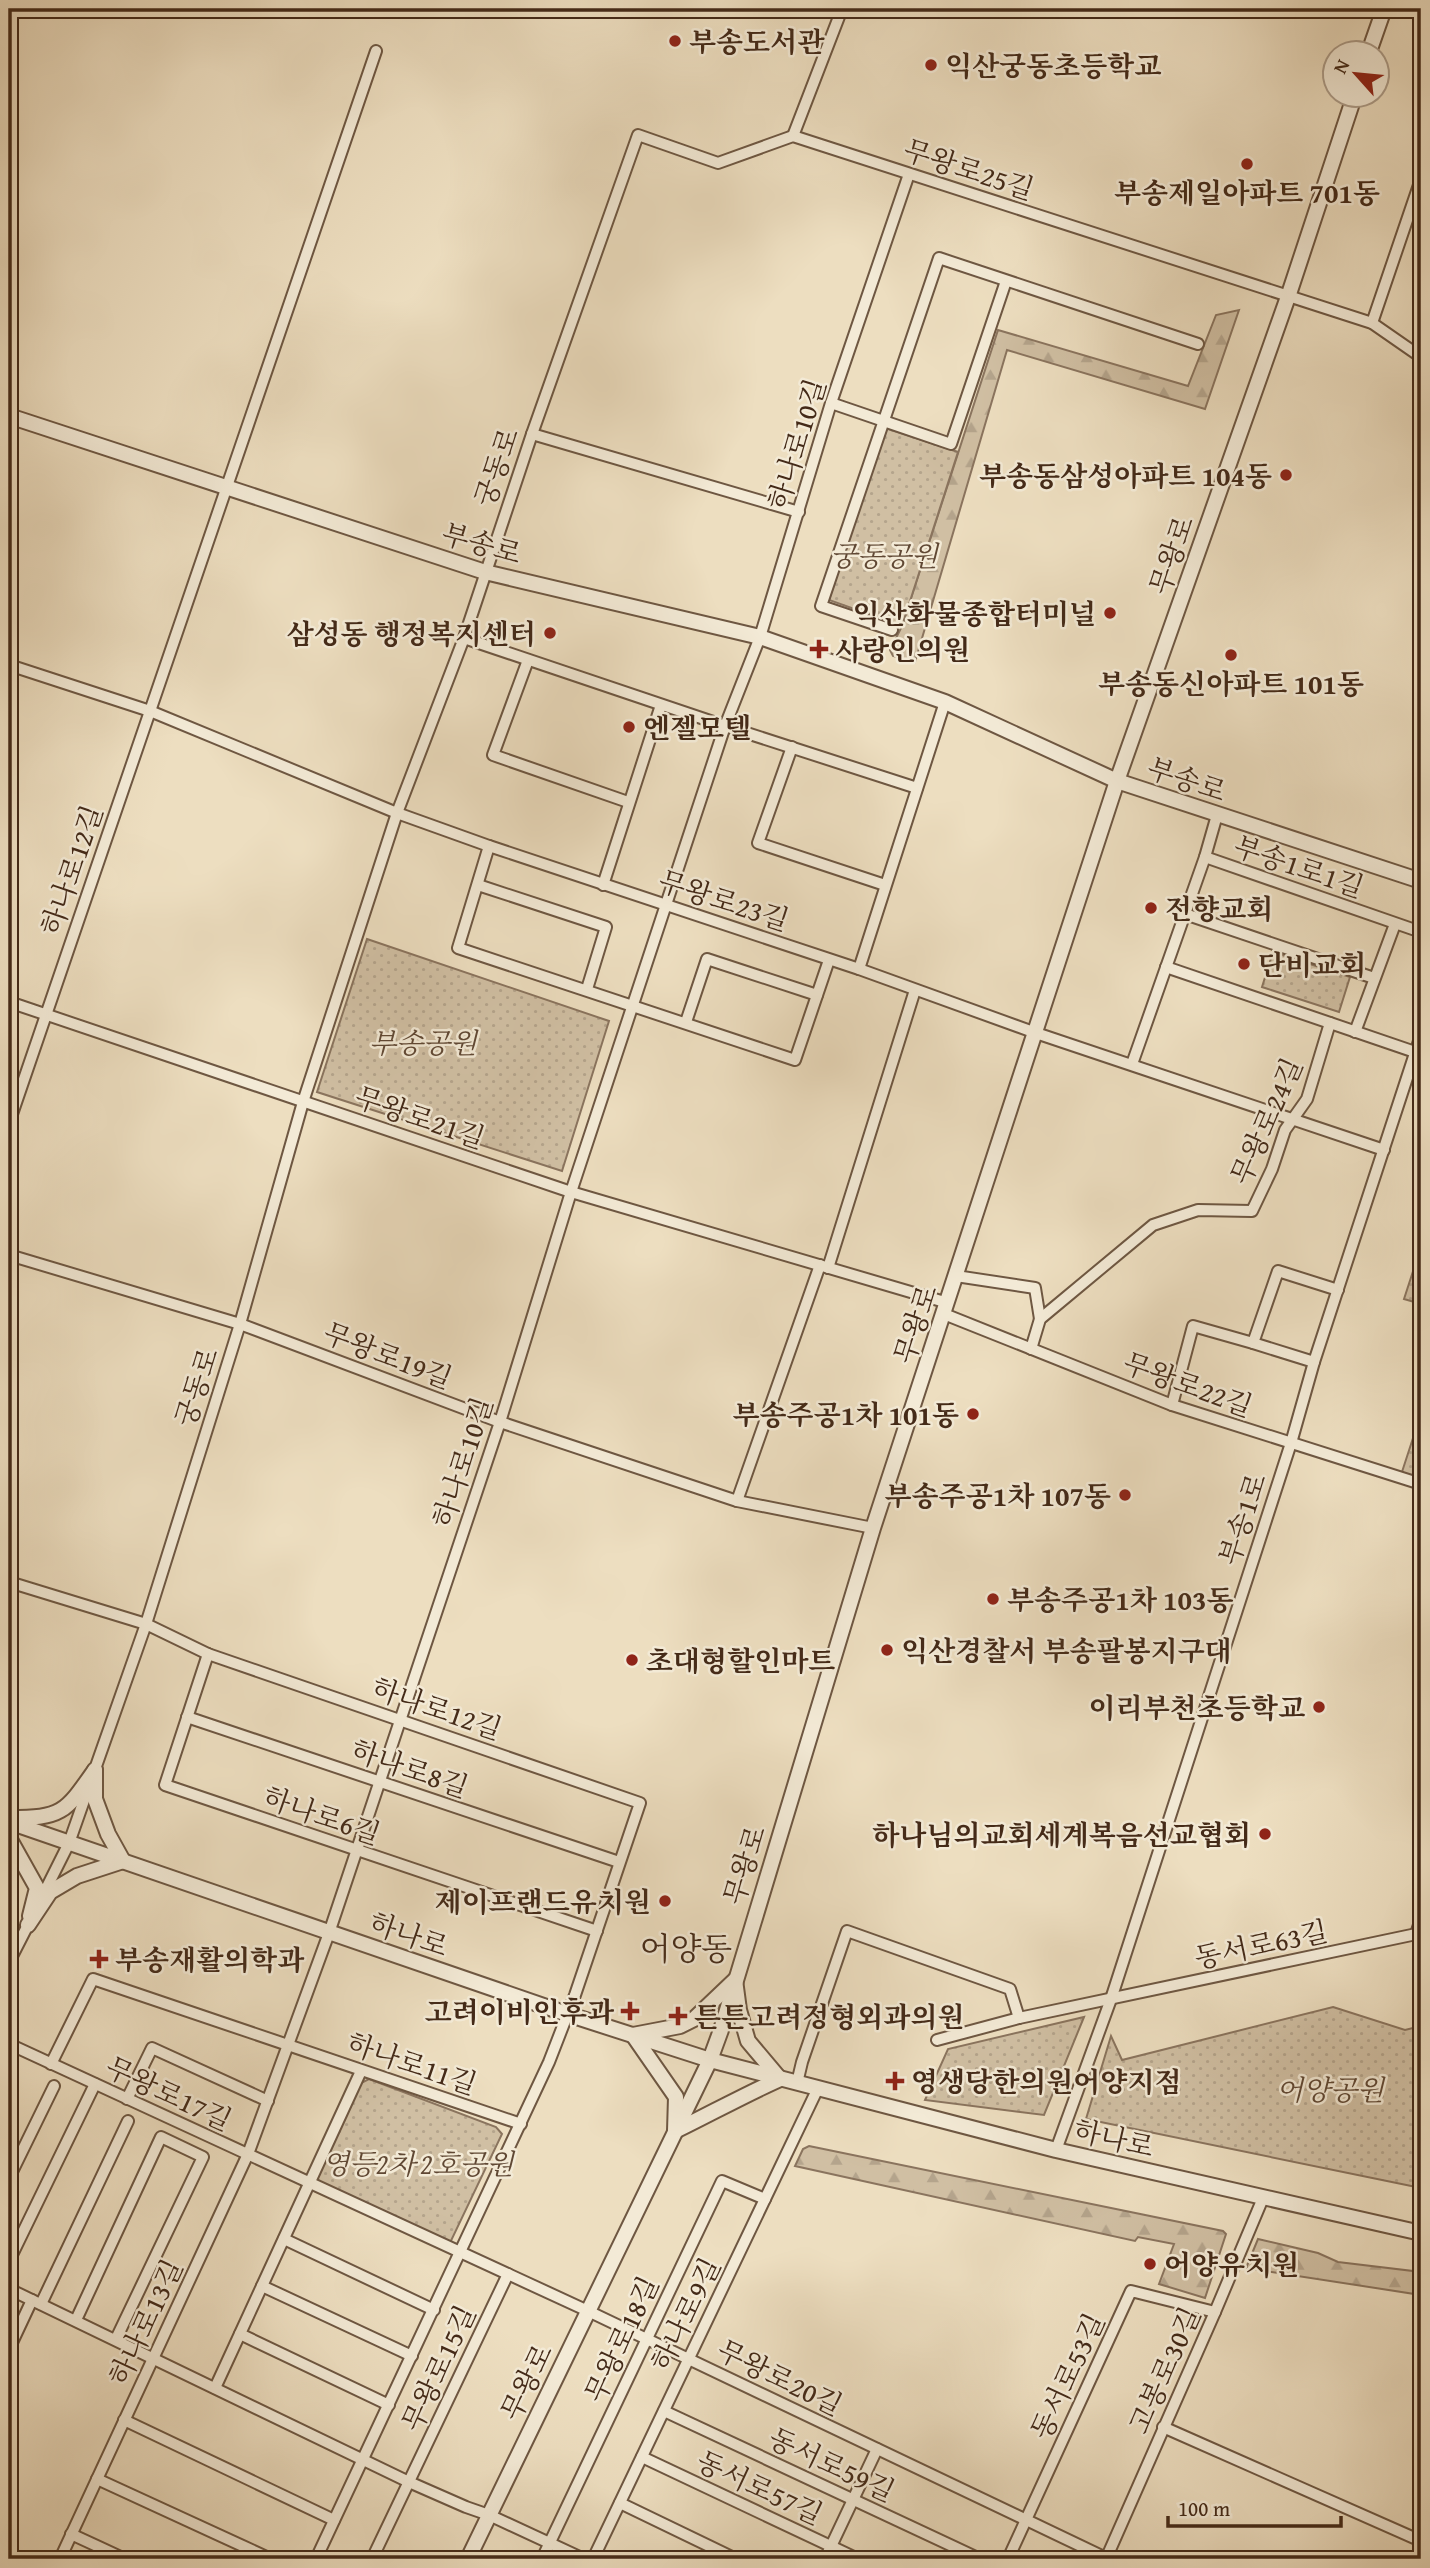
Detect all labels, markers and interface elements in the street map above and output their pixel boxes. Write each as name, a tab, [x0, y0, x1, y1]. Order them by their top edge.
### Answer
place label: 부송도서관	[689, 21, 825, 62]
marker: 부송도서관	[667, 33, 683, 49]
north arrow	[1322, 38, 1392, 108]
place label: 익산궁동초등학교	[945, 45, 1161, 86]
text: N	[1325, 54, 1356, 78]
marker: 익산궁동초등학교	[923, 57, 939, 73]
street label: 무왕로25길	[898, 129, 1040, 209]
marker: 부송제일아파트 701동	[1239, 156, 1255, 172]
place label: 부송제일아파트 701동	[1114, 172, 1380, 213]
street label: 하나로10길	[757, 373, 835, 515]
street label: 궁동로	[463, 422, 529, 512]
place label: 부송동삼성아파트 104동	[979, 455, 1272, 496]
marker: 부송동삼성아파트 104동	[1278, 467, 1294, 483]
street label: 무왕로	[1138, 510, 1204, 600]
street label: 부송로	[437, 512, 527, 574]
park label: 궁동공원	[830, 535, 940, 576]
place label: 익산화물종합터미널	[853, 593, 1096, 634]
marker: 익산화물종합터미널	[1102, 605, 1118, 621]
place label: 삼성동 행정복지센터	[286, 613, 536, 654]
marker: 삼성동 행정복지센터	[542, 625, 558, 641]
place label: 사랑인의원	[835, 629, 970, 670]
marker: 사랑인의원	[809, 639, 829, 659]
marker: 부송동신아파트 101동	[1223, 647, 1239, 663]
place label: 부송동신아파트 101동	[1098, 663, 1364, 704]
place label: 엔젤모텔	[643, 707, 751, 748]
marker: 엔젤모텔	[621, 719, 637, 735]
street label: 부송로	[1142, 746, 1232, 812]
street label: 하나로12길	[30, 799, 112, 941]
street label: 부송1로1길	[1228, 825, 1370, 907]
street label: 무왕로23길	[653, 860, 795, 940]
place label: 전향교회	[1165, 888, 1273, 929]
marker: 전향교회	[1143, 900, 1159, 916]
place label: 단비교회	[1258, 944, 1366, 985]
marker: 단비교회	[1236, 956, 1252, 972]
park label: 부송공원	[369, 1022, 479, 1063]
street label: 무왕로24길	[1220, 1051, 1312, 1191]
street label: 무왕로21길	[349, 1076, 491, 1158]
street label: 무왕로	[883, 1279, 947, 1369]
street label: 무왕로19길	[318, 1312, 458, 1398]
street label: 궁동로	[164, 1342, 228, 1432]
street label: 무왕로22길	[1117, 1342, 1259, 1426]
street label: 하나로10길	[422, 1391, 502, 1533]
place label: 부송주공1차 101동	[733, 1394, 959, 1435]
marker: 부송주공1차 101동	[965, 1406, 981, 1422]
street label: 부송1로	[1208, 1468, 1276, 1570]
place label: 부송주공1차 107동	[885, 1475, 1111, 1516]
marker: 부송주공1차 107동	[1117, 1487, 1133, 1503]
place label: 부송주공1차 103동	[1007, 1579, 1233, 1620]
marker: 부송주공1차 103동	[985, 1591, 1001, 1607]
place label: 익산경찰서 부송팔봉지구대	[901, 1630, 1232, 1671]
place label: 초대형할인마트	[646, 1640, 835, 1681]
marker: 익산경찰서 부송팔봉지구대	[879, 1642, 895, 1658]
marker: 초대형할인마트	[624, 1652, 640, 1668]
street label: 하나로12길	[366, 1667, 508, 1749]
place label: 이리부천초등학교	[1089, 1687, 1305, 1728]
marker: 이리부천초등학교	[1311, 1699, 1327, 1715]
street label: 하나로8길	[346, 1729, 474, 1807]
street label: 하나로6길	[258, 1776, 386, 1854]
place label: 하나님의교회세계복음선교협회	[872, 1814, 1251, 1855]
street label: 무왕로	[713, 1820, 775, 1910]
marker: 하나님의교회세계복음선교협회	[1257, 1826, 1273, 1842]
place label: 제이프랜드유치원	[435, 1881, 651, 1922]
marker: 제이프랜드유치원	[657, 1893, 673, 1909]
street label: 하나로	[364, 1901, 454, 1967]
street label: 동서로63길	[1191, 1910, 1331, 1978]
district label: 어양동	[640, 1925, 732, 1972]
place label: 부송재활의학과	[115, 1939, 305, 1980]
marker: 부송재활의학과	[89, 1949, 109, 1969]
place label: 고려이비인후과	[425, 1991, 615, 2032]
place label: 튼튼고려정형외과의원	[694, 1996, 964, 2037]
marker: 고려이비인후과	[620, 2001, 640, 2021]
marker: 튼튼고려정형외과의원	[668, 2006, 688, 2026]
street label: 하나로11길	[341, 2022, 483, 2104]
street label: 무왕로17길	[99, 2046, 239, 2140]
place label: 영생당한의원어양지점	[911, 2061, 1181, 2102]
park label: 어양공원	[1276, 2069, 1386, 2110]
marker: 영생당한의원어양지점	[885, 2071, 905, 2091]
street label: 하나로	[1070, 2109, 1158, 2167]
park label: 영등2차 2호공원	[322, 2143, 516, 2184]
place label: 어양유치원	[1164, 2244, 1299, 2285]
street label: 하나로9길	[640, 2250, 730, 2378]
street label: 하나로13길	[98, 2252, 192, 2392]
marker: 어양유치원	[1142, 2256, 1158, 2272]
street label: 무왕로18길	[574, 2269, 668, 2409]
street label: 무왕로15길	[391, 2298, 485, 2438]
street label: 고봉로30길	[1118, 2300, 1210, 2440]
street label: 동서로53길	[1020, 2306, 1114, 2446]
street label: 무왕로20길	[710, 2329, 850, 2425]
street label: 무왕로	[490, 2337, 562, 2427]
street label: 동서로59길	[762, 2417, 902, 2511]
street label: 동서로57길	[690, 2440, 830, 2534]
scale bar	[1168, 2484, 1341, 2528]
text: 100 m	[1178, 2493, 1230, 2524]

